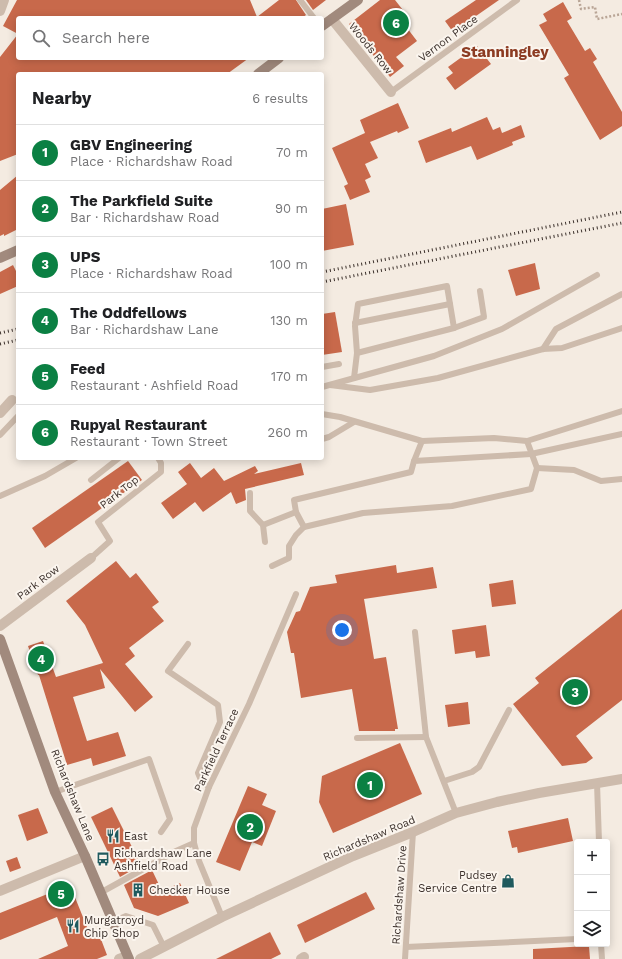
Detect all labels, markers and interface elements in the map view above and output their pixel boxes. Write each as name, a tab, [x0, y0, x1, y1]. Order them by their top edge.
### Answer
pin: 6	[383, 8, 409, 38]
street label: Vernon Place	[416, 12, 481, 64]
search box	[16, 16, 324, 60]
street label: Woods Row	[346, 20, 395, 77]
icon: search	[30, 27, 52, 49]
text: Search here	[62, 29, 150, 47]
district label: Stanningley	[461, 43, 549, 61]
text: Nearby	[32, 88, 91, 108]
text: 6 results	[252, 91, 308, 106]
text: GBV Engineering	[70, 136, 192, 154]
text: 1	[42, 145, 48, 160]
text: 70 m	[276, 145, 308, 160]
text: Place · Richardshaw Road	[70, 154, 233, 169]
text: The Parkfield Suite	[70, 192, 213, 210]
text: 2	[41, 201, 49, 216]
text: 90 m	[275, 201, 308, 216]
text: Bar · Richardshaw Road	[70, 210, 220, 225]
text: UPS	[70, 248, 100, 266]
text: 3	[41, 257, 49, 272]
text: 100 m	[270, 257, 308, 272]
text: Place · Richardshaw Road	[70, 266, 233, 281]
text: The Oddfellows	[70, 304, 187, 322]
text: 4	[41, 313, 49, 328]
text: 130 m	[270, 313, 308, 328]
text: Bar · Richardshaw Lane	[70, 322, 218, 337]
text: Feed	[70, 360, 105, 378]
text: 5	[41, 369, 49, 384]
text: 170 m	[271, 369, 308, 384]
text: Restaurant · Ashfield Road	[70, 378, 238, 393]
text: Rupyal Restaurant	[70, 416, 207, 434]
text: 6	[41, 425, 49, 440]
text: 260 m	[268, 425, 308, 440]
text: Restaurant · Town Street	[70, 434, 227, 449]
street label: Park Top	[97, 473, 141, 512]
street label: Park Row	[14, 562, 62, 603]
your location	[332, 620, 352, 640]
pin: 4	[28, 644, 54, 674]
pin: 3	[562, 677, 588, 707]
street label: Parkfield Terrace	[191, 707, 241, 794]
street label: Richardshaw Lane	[48, 747, 97, 843]
pin: 1	[357, 770, 383, 800]
pin: 2	[237, 812, 263, 842]
street label: Richardshaw Road	[321, 813, 417, 864]
restaurant icon: East	[105, 828, 121, 844]
place label: East	[124, 830, 148, 843]
map controls	[574, 839, 610, 947]
button: +	[574, 839, 610, 875]
street label: Richardshaw Drive	[390, 845, 409, 945]
place label: Richardshaw Lane Ashfield Road	[114, 847, 212, 873]
bus stop icon: Richardshaw Lane Ashfield Road	[95, 851, 111, 867]
place label: Pudsey Service Centre	[418, 869, 497, 895]
shop icon: Pudsey Service Centre	[500, 873, 516, 889]
button: −	[574, 875, 610, 911]
pin: 5	[48, 879, 74, 909]
building icon: Checker House	[130, 882, 146, 898]
place label: Checker House	[149, 884, 230, 897]
button: layers	[574, 911, 610, 947]
place label: Murgatroyd Chip Shop	[84, 914, 144, 940]
restaurant icon: Murgatroyd Chip Shop	[65, 918, 81, 934]

